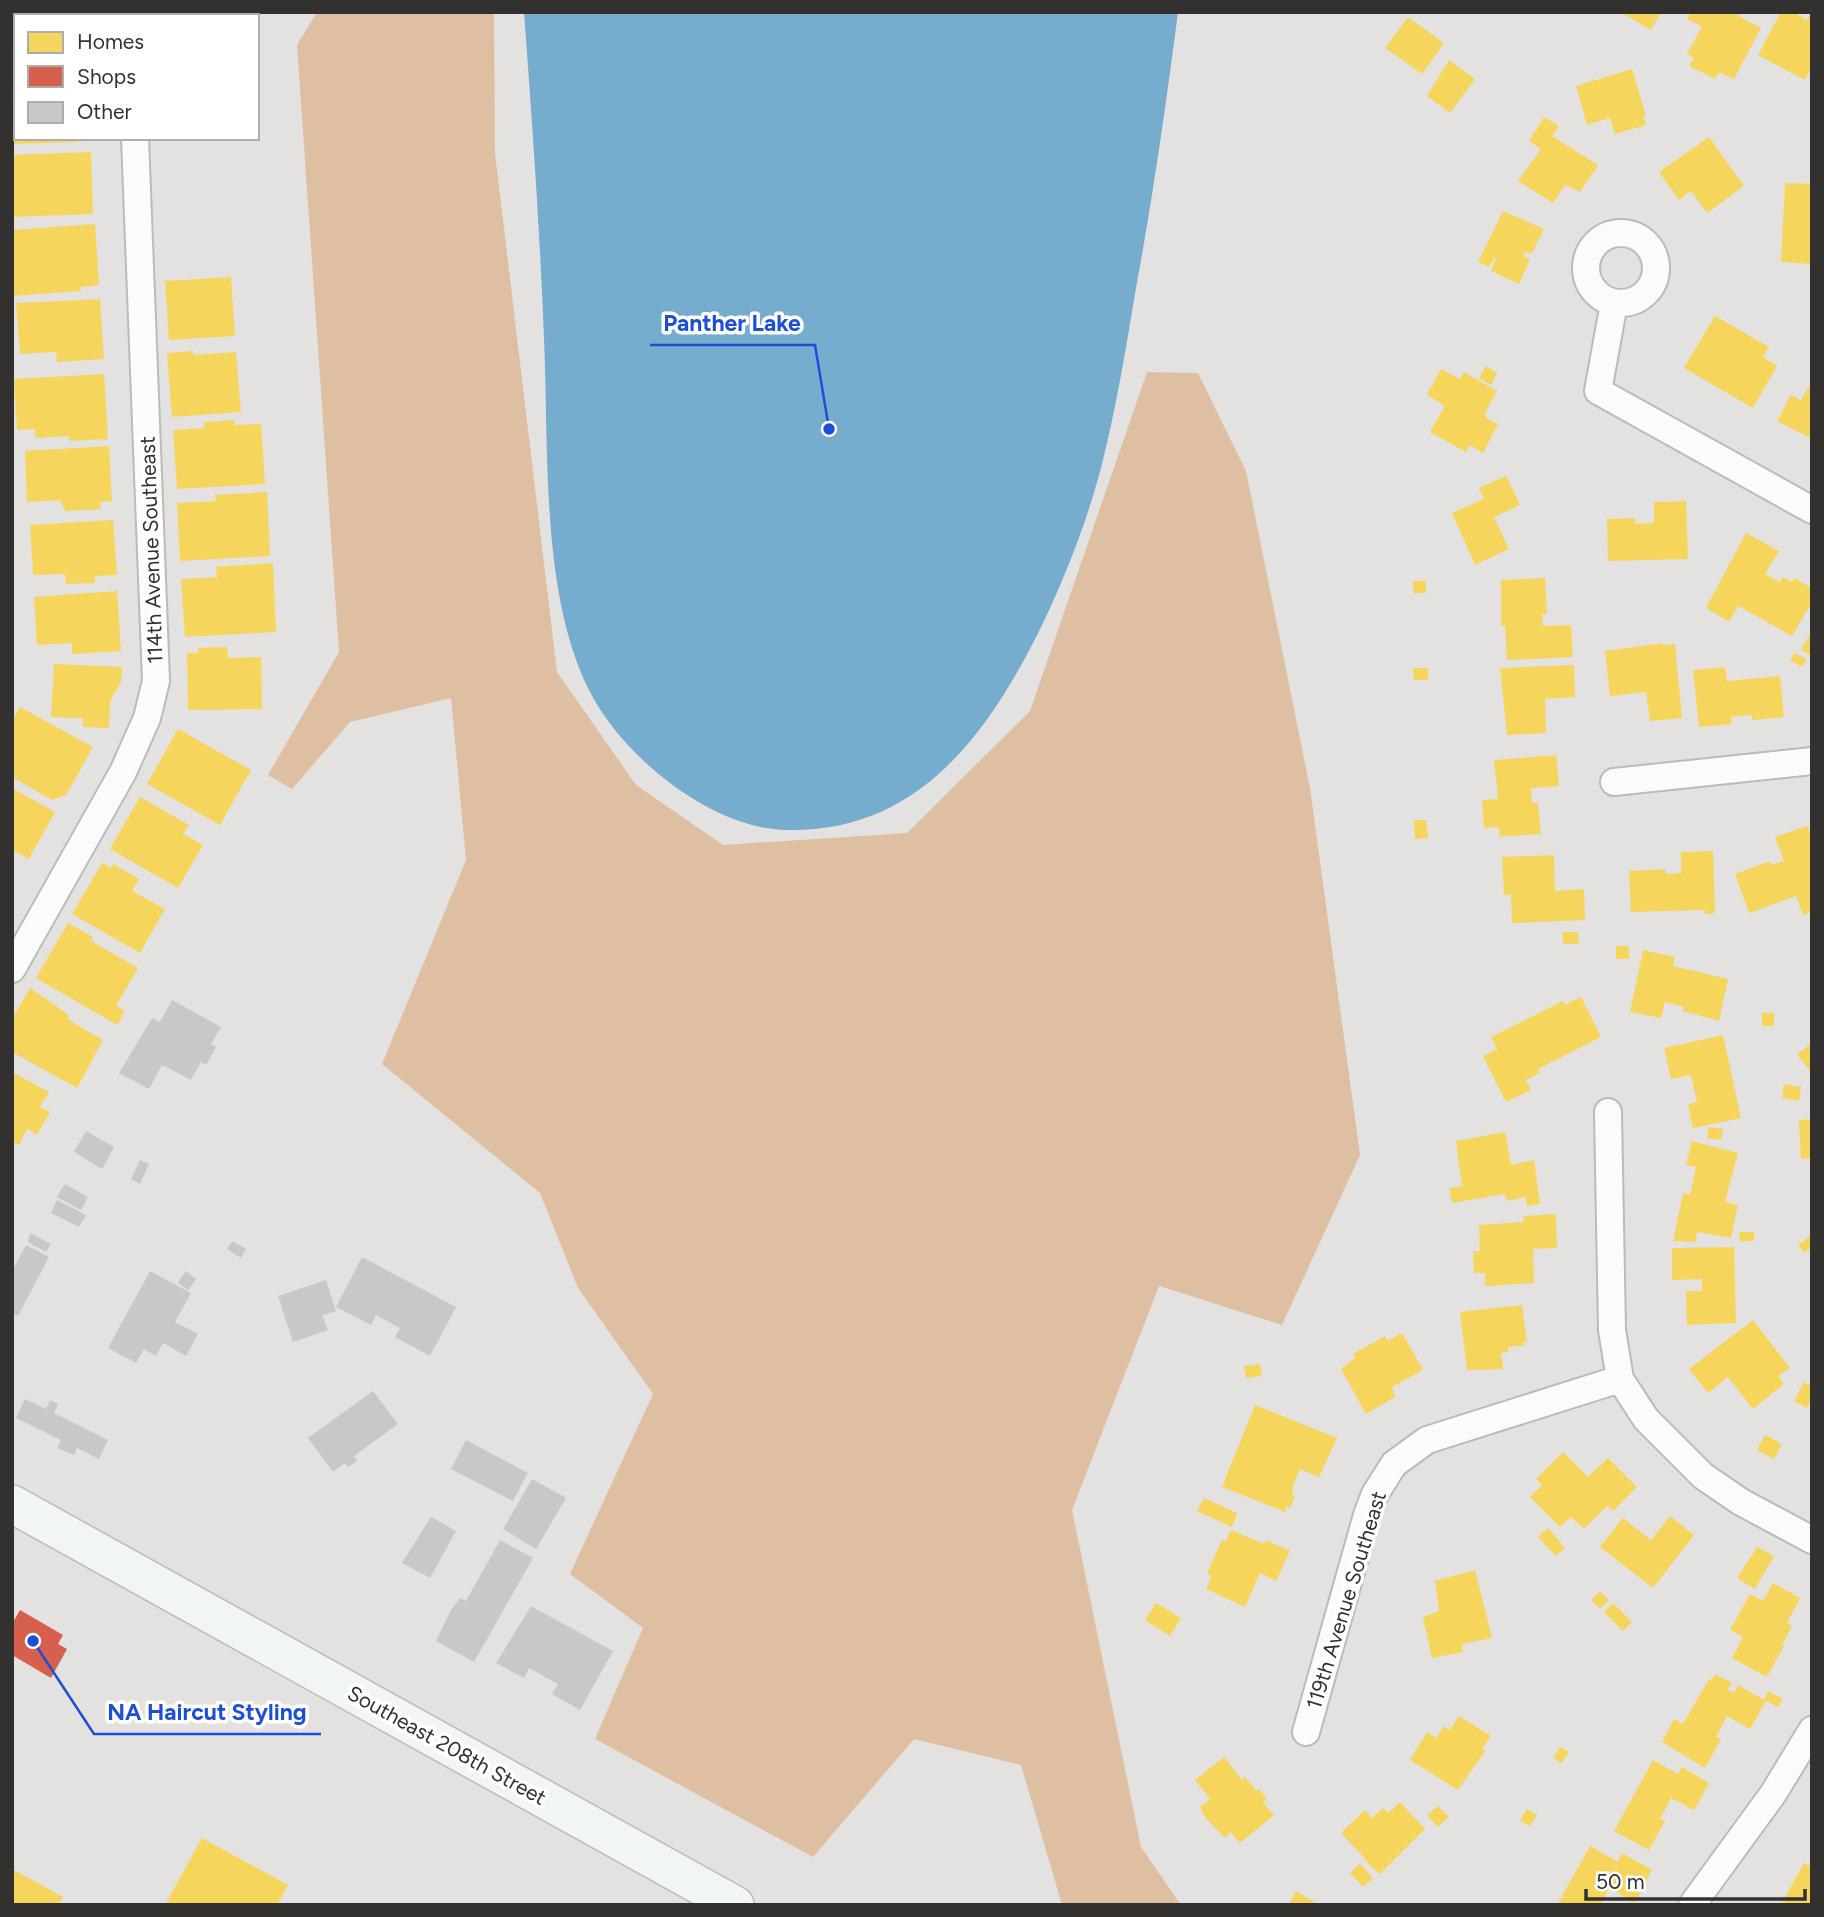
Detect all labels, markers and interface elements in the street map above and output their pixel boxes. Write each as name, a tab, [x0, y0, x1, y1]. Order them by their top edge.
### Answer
legend	[14, 14, 259, 140]
text: Homes	[77, 29, 144, 54]
text: Shops	[77, 64, 136, 89]
text: Other	[77, 99, 132, 124]
callout: Panther Lake	[650, 301, 815, 345]
text: Panther Lake	[663, 309, 801, 337]
street label: 114th Avenue Southeast	[135, 436, 167, 664]
street label: 119th Avenue Southeast	[1301, 1488, 1391, 1712]
street label: Southeast 208th Street	[343, 1680, 551, 1810]
callout: NA Haircut Styling	[94, 1690, 321, 1734]
text: NA Haircut Styling	[107, 1698, 307, 1726]
scale bar	[1586, 1857, 1805, 1901]
text: 50 m	[1596, 1869, 1645, 1894]

